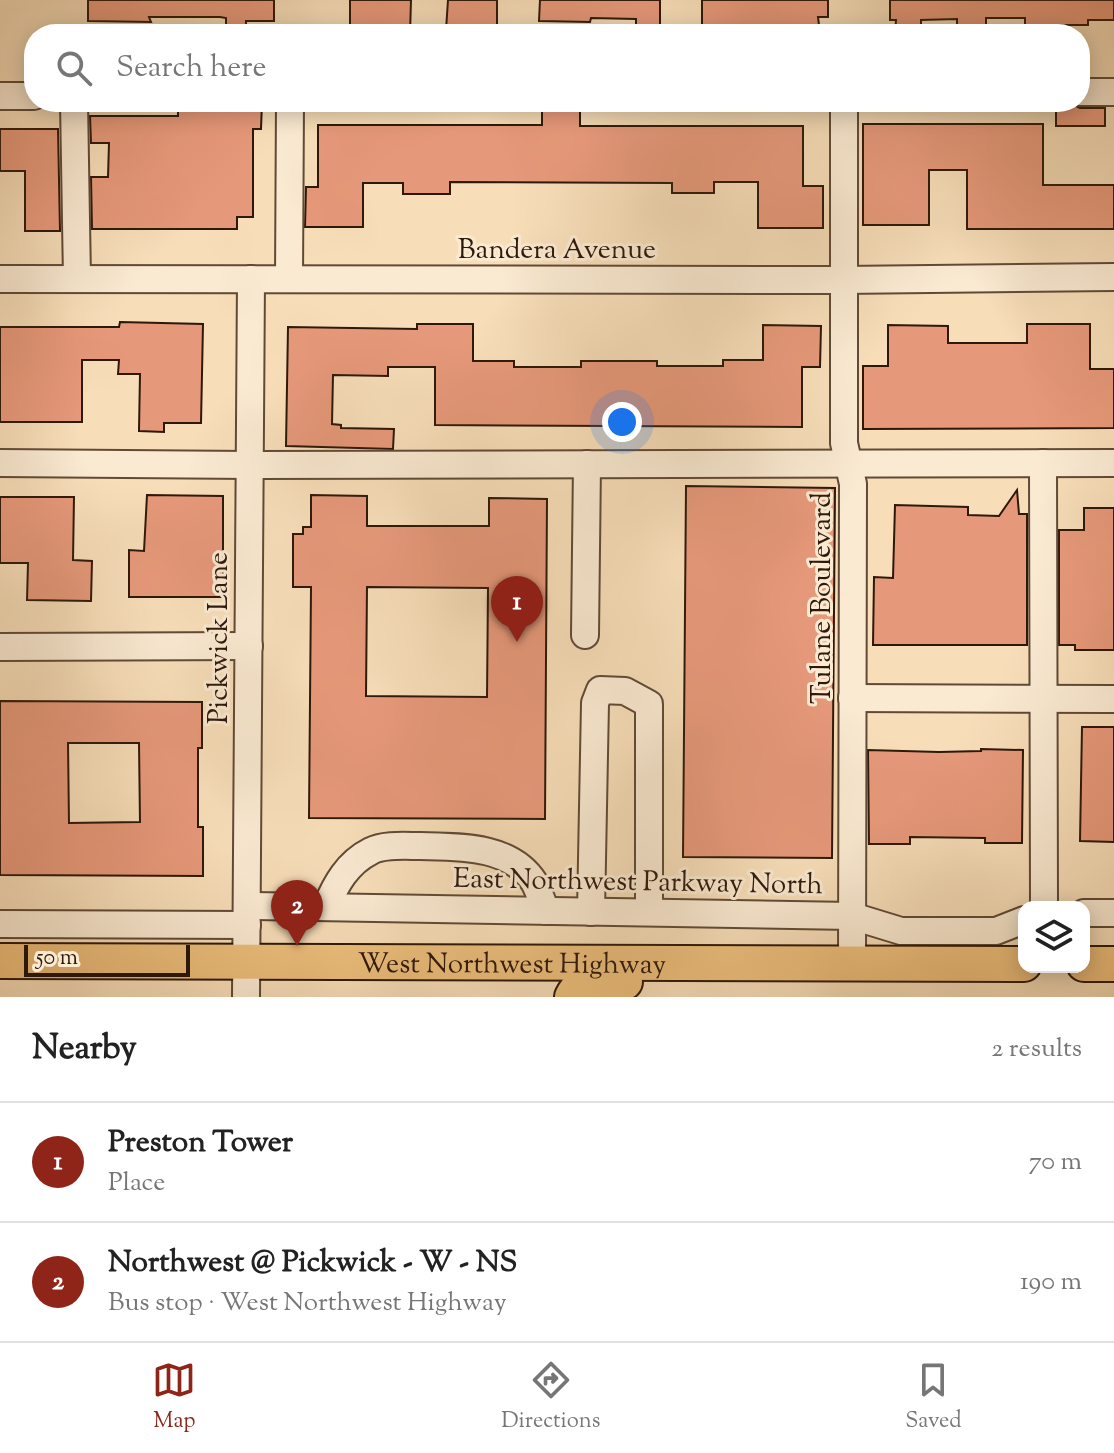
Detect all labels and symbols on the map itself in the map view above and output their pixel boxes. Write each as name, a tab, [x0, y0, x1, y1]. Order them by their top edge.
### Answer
street label: Bandera Avenue	[458, 231, 656, 271]
your location	[602, 402, 642, 442]
street label: Tulane Boulevard	[803, 492, 843, 704]
street label: Pickwick Lane	[200, 552, 240, 724]
pin: 1	[491, 576, 543, 642]
street label: East Northwest Parkway North	[453, 860, 823, 906]
pin: 2	[271, 880, 323, 946]
scale bar	[24, 941, 190, 977]
street label: West Northwest Highway	[358, 945, 666, 986]

